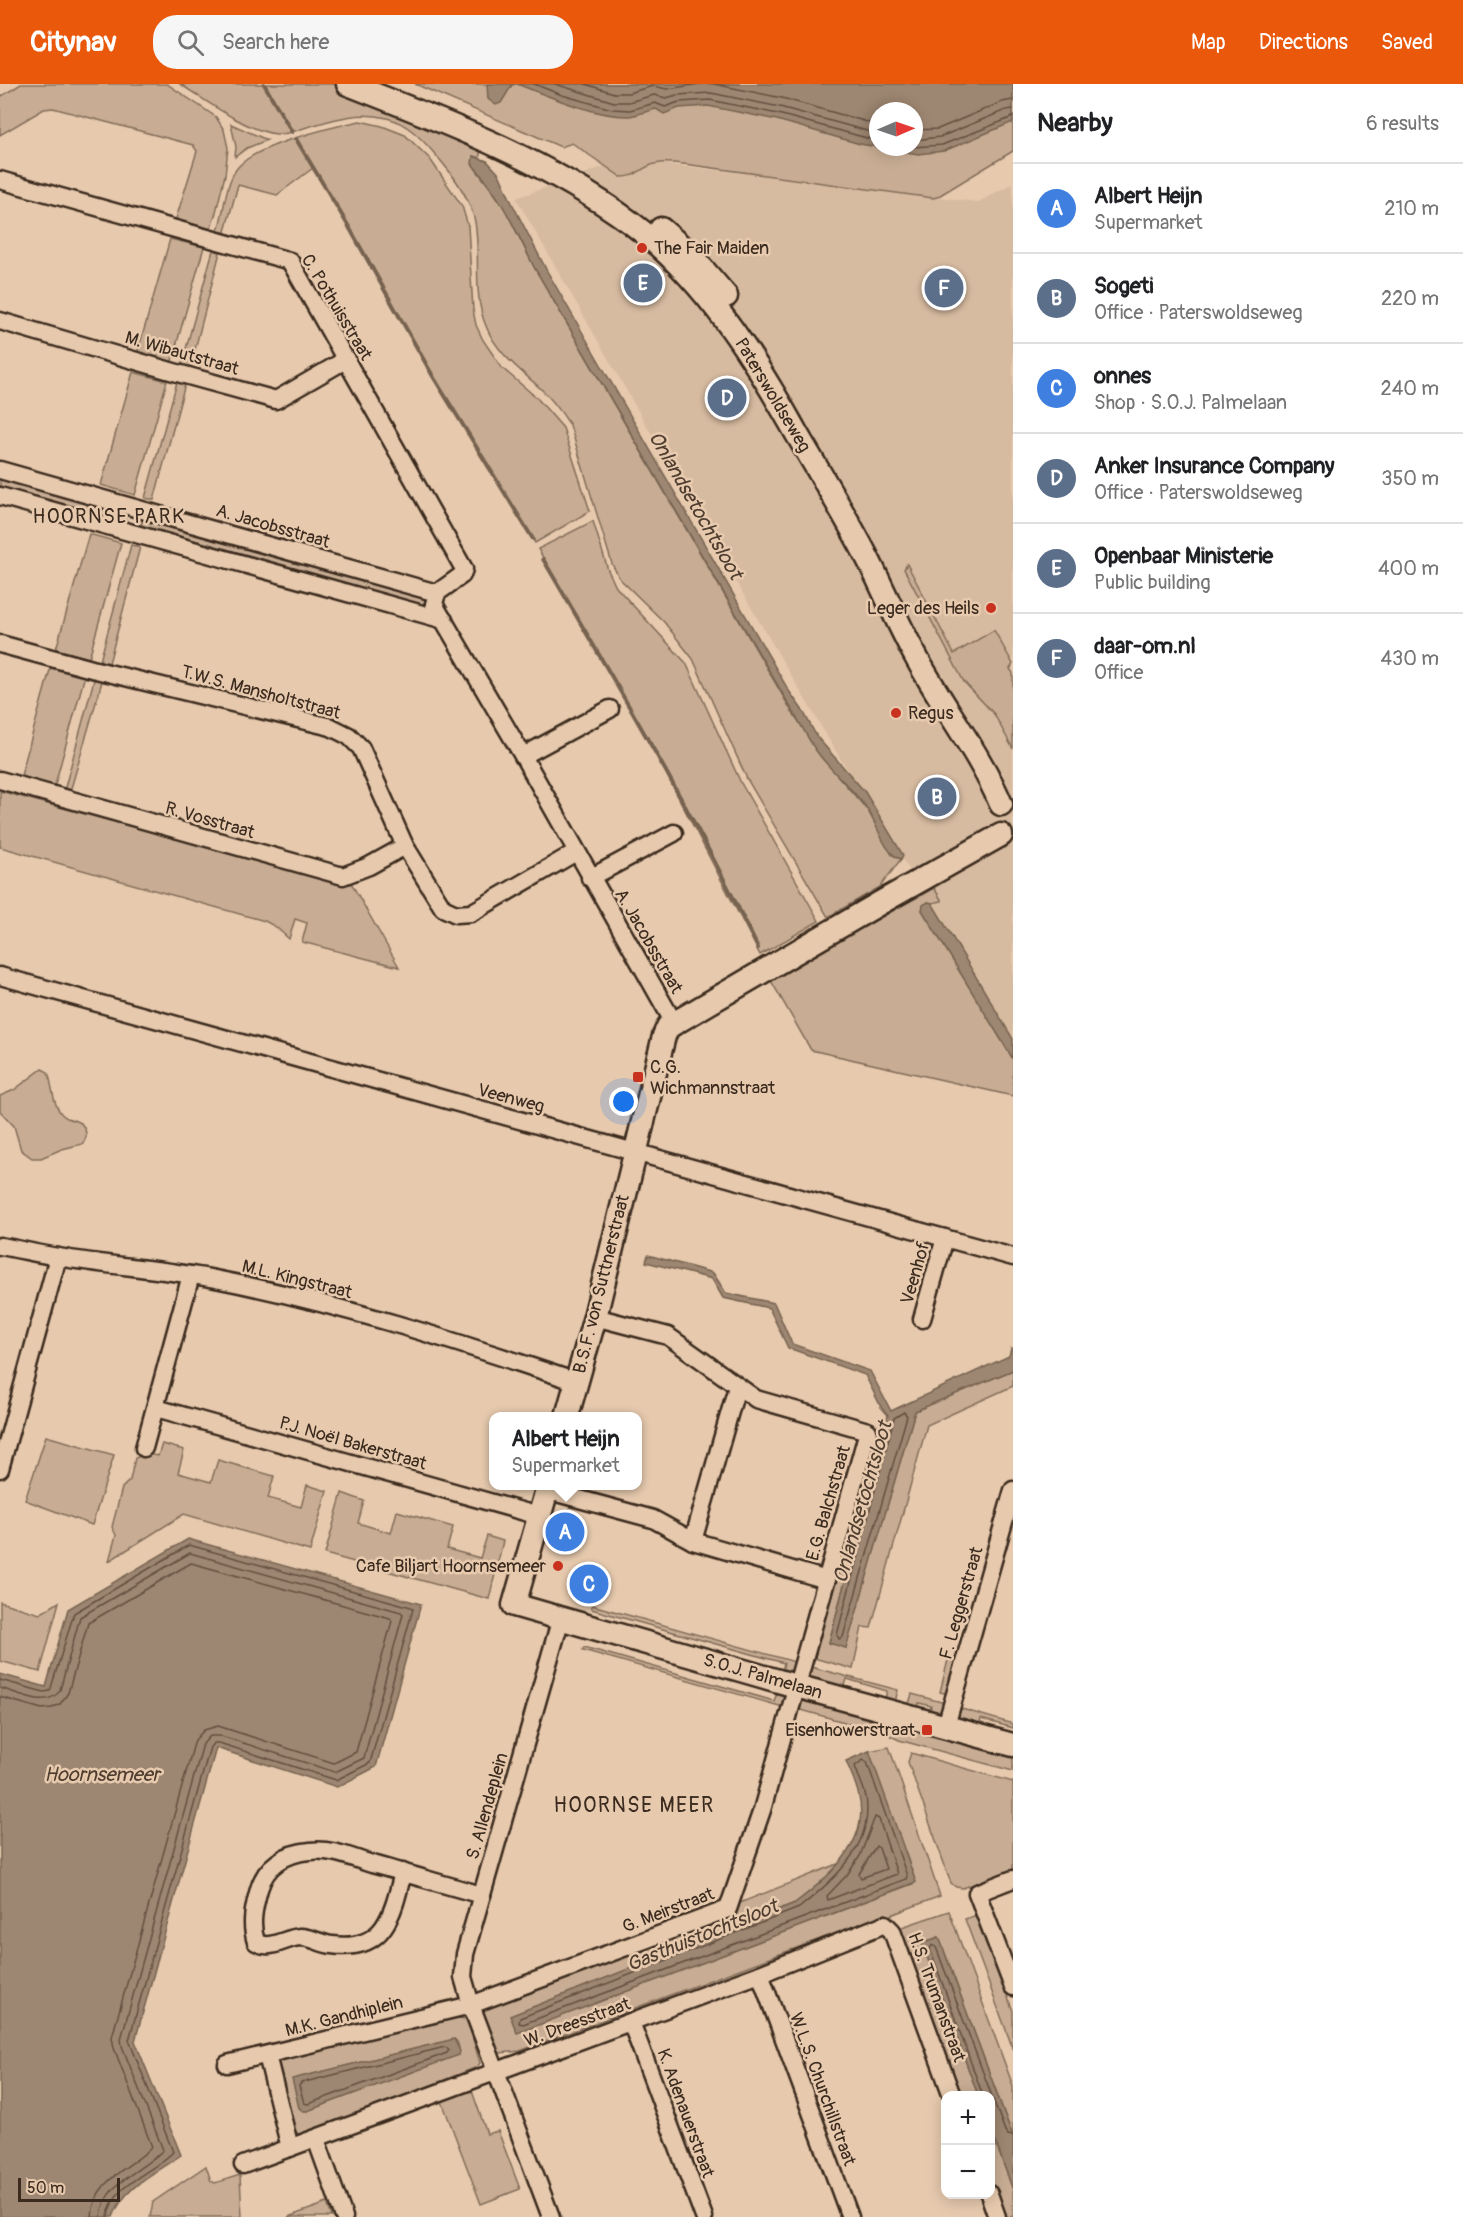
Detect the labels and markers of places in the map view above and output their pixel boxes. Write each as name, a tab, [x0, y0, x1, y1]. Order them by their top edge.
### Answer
place label: The Fair Maiden	[654, 237, 769, 260]
marker: The Fair Maiden	[635, 241, 649, 255]
pin: E	[624, 260, 662, 306]
pin: F	[924, 266, 964, 310]
pin: D	[708, 376, 746, 420]
place label: Leger des Heils	[867, 597, 979, 620]
marker: Leger des Heils	[984, 601, 998, 615]
place label: Regus	[908, 702, 953, 725]
marker: Regus	[889, 706, 903, 720]
pin: B	[918, 774, 956, 820]
place label: C.G. Wichmannstraat	[650, 1056, 776, 1100]
marker: C.G. Wichmannstraat	[631, 1070, 645, 1084]
pin: A	[546, 1510, 584, 1554]
place label: Cafe Biljart Hoornsemeer	[356, 1555, 547, 1578]
marker: Cafe Biljart Hoornsemeer	[551, 1559, 565, 1573]
pin: C	[570, 1562, 608, 1606]
place label: Eisenhowerstraat	[785, 1719, 916, 1742]
marker: Eisenhowerstraat	[920, 1723, 934, 1737]

